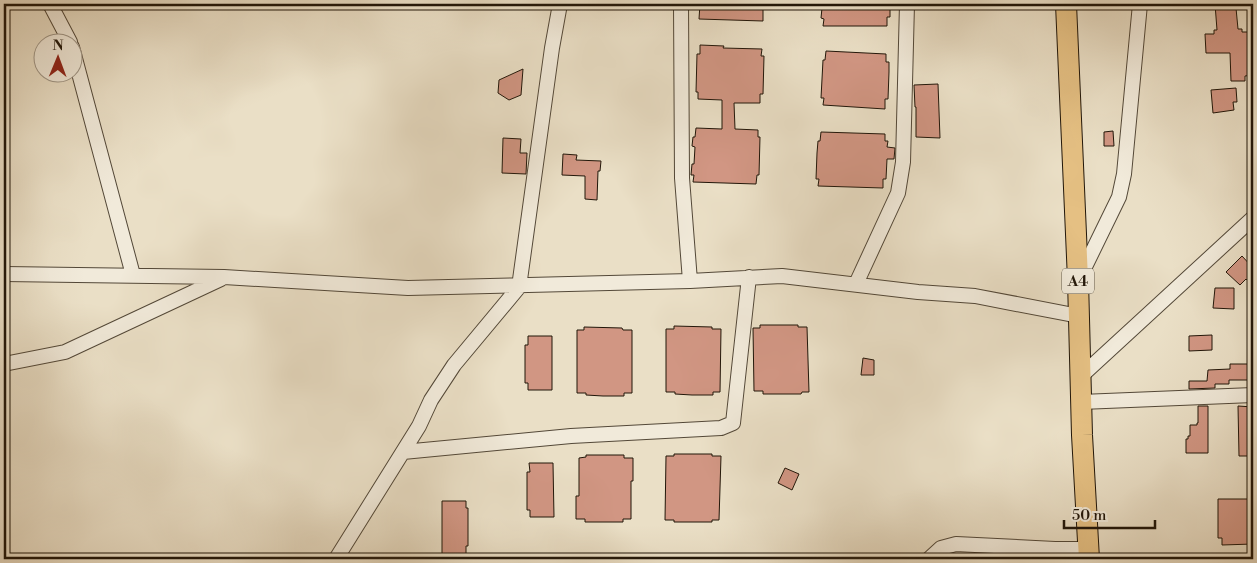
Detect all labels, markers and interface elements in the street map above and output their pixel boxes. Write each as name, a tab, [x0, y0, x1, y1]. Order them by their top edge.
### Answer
north arrow	[32, 32, 82, 82]
text: N	[53, 37, 64, 55]
road number: A4	[1062, 268, 1094, 294]
scale bar	[1064, 498, 1156, 530]
text: 50 m	[1072, 506, 1106, 525]

